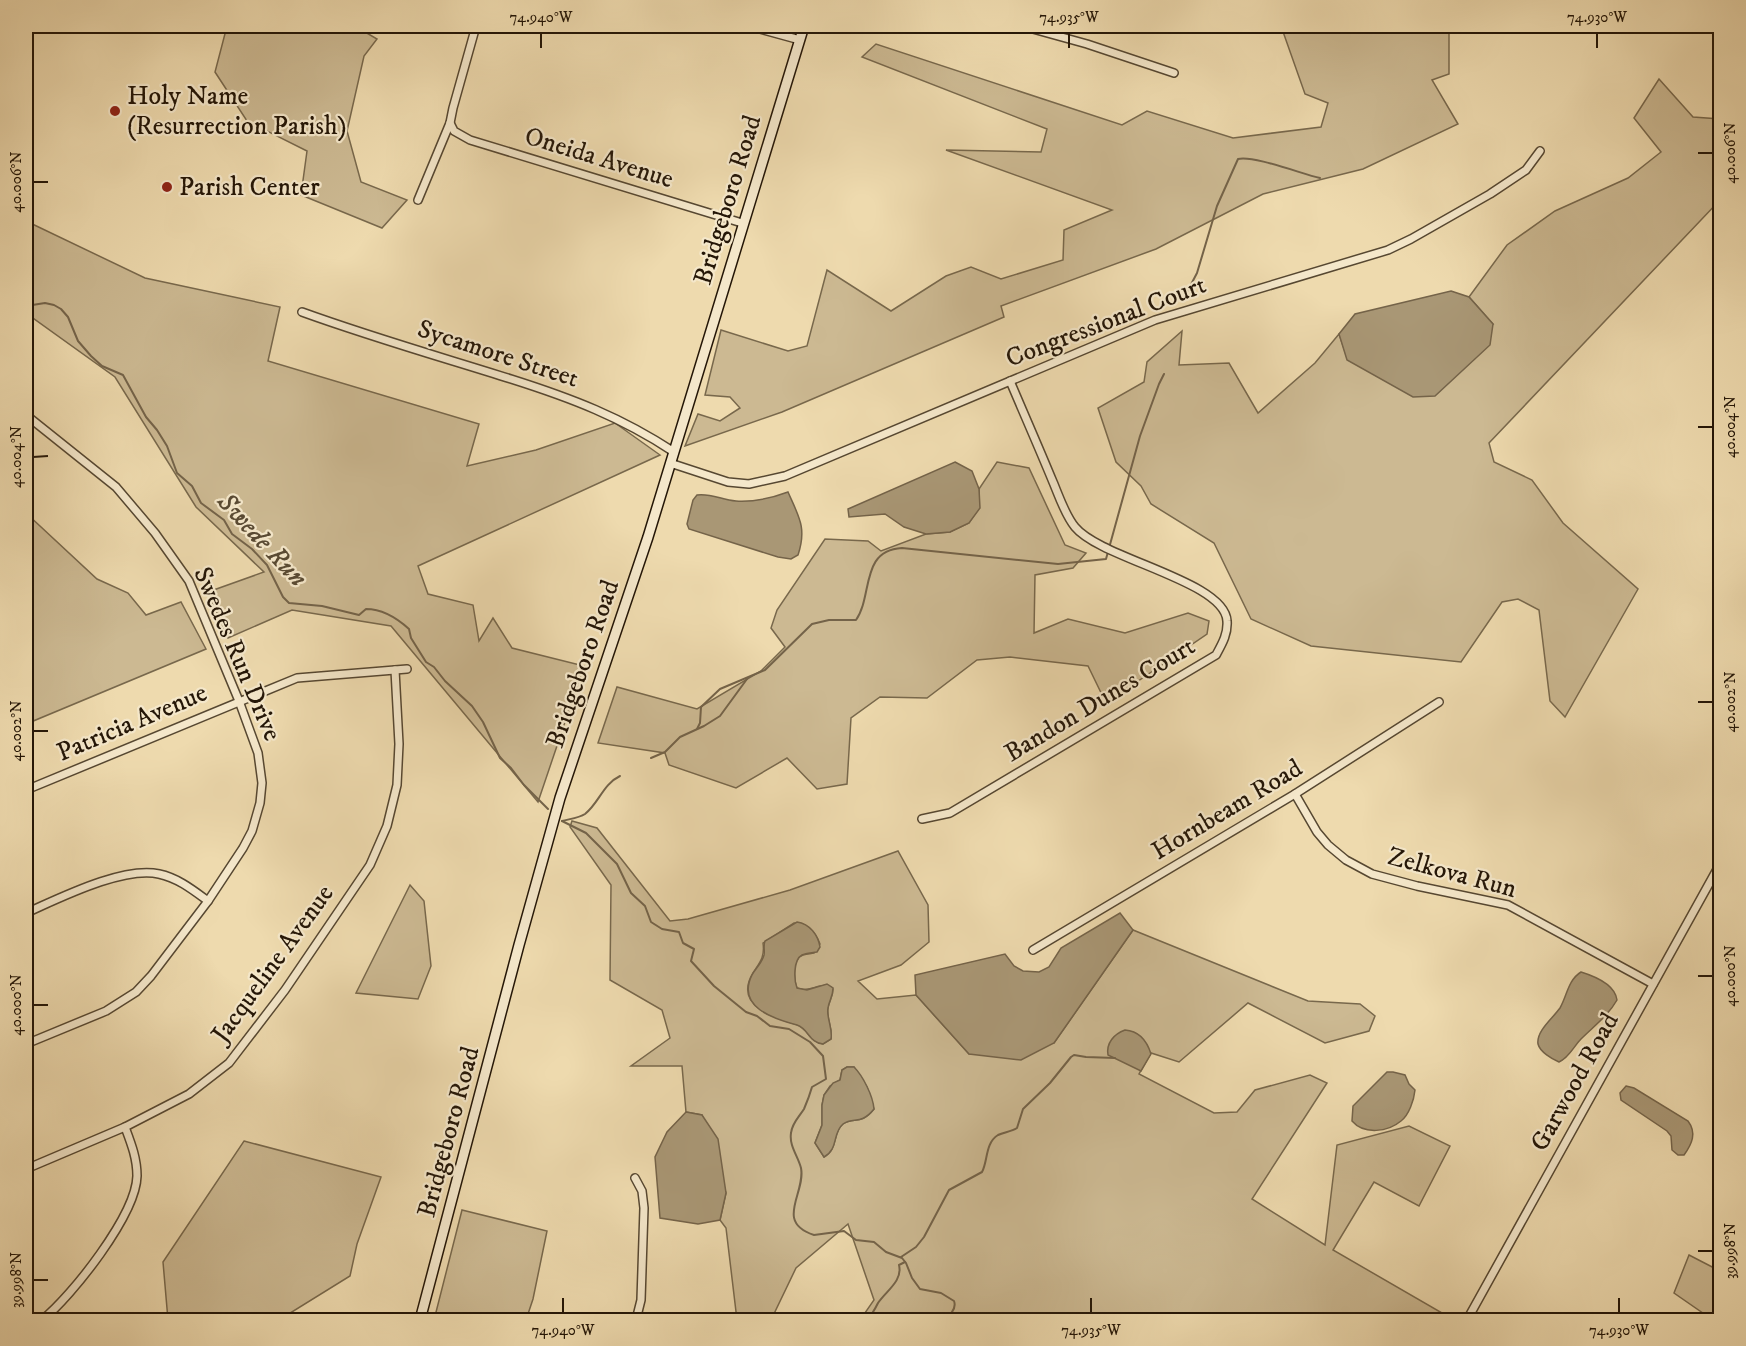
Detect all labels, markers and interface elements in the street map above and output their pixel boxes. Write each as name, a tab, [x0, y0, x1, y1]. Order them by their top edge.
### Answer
text: 74.940°W	[510, 8, 573, 27]
text: 74.935°W	[1039, 8, 1099, 27]
text: 74.930°W	[1567, 8, 1627, 27]
place label: Holy Name (Resurrection Parish)	[127, 80, 346, 143]
marker: Holy Name (Resurrection Parish)	[108, 104, 122, 118]
street label: Bridgeboro Road	[687, 111, 769, 289]
street label: Oneida Avenue	[521, 120, 677, 196]
text: 40.006°N	[1721, 122, 1740, 184]
text: 40.006°N	[7, 151, 26, 213]
place label: Parish Center	[179, 171, 320, 204]
marker: Parish Center	[160, 180, 174, 194]
street label: Congressional Court	[1001, 269, 1211, 375]
street label: Sycamore Street	[413, 312, 583, 396]
text: 40.004°N	[1721, 396, 1740, 458]
text: 40.004°N	[7, 426, 26, 488]
water label: Swede Run	[209, 485, 315, 595]
street label: Swedes Run Drive	[186, 562, 288, 746]
street label: Bridgeboro Road	[539, 576, 627, 752]
street label: Bandon Dunes Court	[999, 630, 1201, 770]
text: 40.002°N	[1721, 672, 1740, 732]
street label: Patricia Avenue	[52, 676, 212, 770]
text: 40.002°N	[7, 701, 26, 761]
street label: Hornbeam Road	[1146, 752, 1308, 868]
street label: Zelkova Run	[1384, 840, 1520, 906]
street label: Jacqueline Avenue	[203, 878, 341, 1051]
text: 40.000°N	[1721, 945, 1740, 1007]
text: 40.000°N	[7, 974, 26, 1036]
street label: Garwood Road	[1523, 1007, 1627, 1157]
street label: Bridgeboro Road	[410, 1043, 488, 1221]
text: 39.998°N	[1721, 1223, 1740, 1279]
text: 39.998°N	[7, 1252, 26, 1308]
text: 74.940°W	[532, 1321, 595, 1340]
text: 74.935°W	[1061, 1321, 1121, 1340]
text: 74.930°W	[1589, 1321, 1649, 1340]

